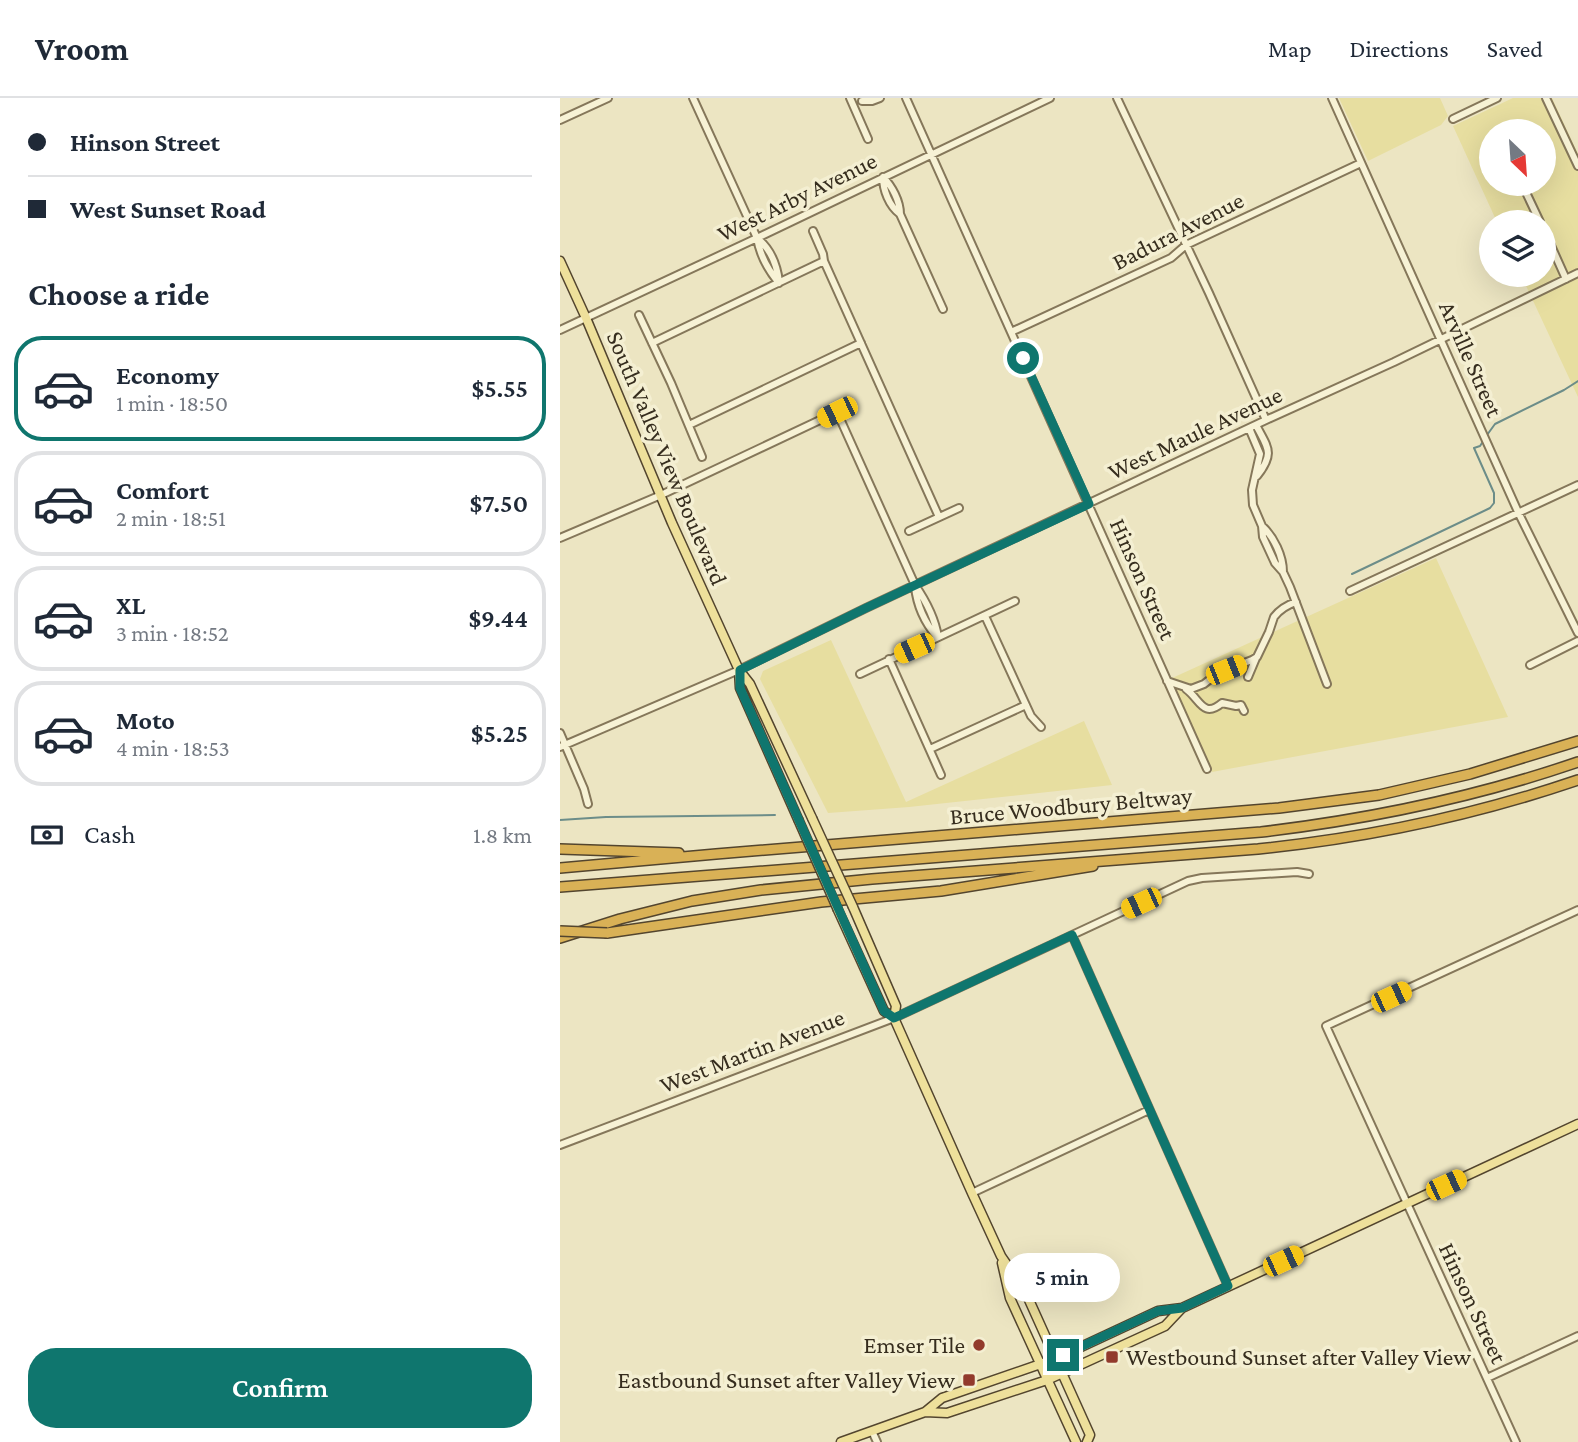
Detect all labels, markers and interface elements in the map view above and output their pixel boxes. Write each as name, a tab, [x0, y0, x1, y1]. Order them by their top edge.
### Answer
text: Vroom	[35, 30, 129, 67]
text: Map	[1268, 35, 1312, 62]
text: Directions	[1350, 35, 1449, 62]
text: Saved	[1487, 35, 1543, 62]
north arrow	[1479, 119, 1556, 196]
map controls	[1479, 119, 1556, 287]
text: Hinson Street	[70, 128, 220, 157]
street label: West Arby Avenue	[713, 146, 881, 247]
street label: Badura Avenue	[1108, 186, 1248, 275]
text: West Sunset Road	[70, 195, 266, 224]
button: layers	[1479, 210, 1556, 287]
text: Choose a ride	[28, 276, 209, 312]
street label: Arville Street	[1434, 297, 1509, 422]
street label: South Valley View Boulevard	[602, 327, 733, 589]
route start	[1007, 342, 1039, 374]
icon: car	[32, 357, 95, 420]
text: Economy	[116, 361, 219, 390]
text: $5.55	[472, 374, 528, 403]
street label: West Maule Avenue	[1103, 380, 1286, 485]
text: 1 min · 18:50	[116, 390, 228, 416]
car	[814, 393, 861, 431]
icon: car	[32, 472, 95, 535]
text: Comfort	[116, 476, 209, 505]
text: $7.50	[470, 489, 528, 518]
text: 2 min · 18:51	[116, 505, 226, 531]
street label: Hinson Street	[1105, 514, 1183, 645]
icon: car	[32, 587, 95, 650]
text: XL	[116, 591, 145, 620]
text: $9.44	[468, 604, 528, 633]
text: 3 min · 18:52	[116, 620, 229, 646]
car	[891, 630, 938, 666]
car	[1203, 652, 1250, 688]
icon: car	[32, 702, 95, 765]
text: Moto	[116, 706, 175, 735]
text: $5.25	[471, 719, 528, 748]
text: 4 min · 18:53	[116, 735, 230, 761]
street label: Bruce Woodbury Beltway	[949, 781, 1194, 830]
icon: cash	[28, 816, 66, 854]
text: Cash	[84, 820, 135, 849]
text: 1.8 km	[473, 822, 532, 848]
car	[1118, 885, 1165, 921]
car	[1368, 979, 1415, 1015]
street label: West Martin Avenue	[656, 1003, 848, 1098]
car	[1423, 1167, 1470, 1203]
street label: Hinson Street	[1434, 1238, 1514, 1368]
car	[1260, 1243, 1307, 1279]
callout: 5 min	[1005, 1254, 1121, 1302]
text: 5 min	[1035, 1264, 1089, 1290]
place label: Emser Tile	[863, 1331, 965, 1358]
marker: Emser Tile	[971, 1337, 987, 1353]
route end	[1047, 1339, 1079, 1371]
place label: Westbound Sunset after Valley View	[1126, 1343, 1471, 1370]
button: Confirm	[28, 1348, 532, 1428]
marker: Westbound Sunset after Valley View	[1104, 1349, 1120, 1365]
place label: Eastbound Sunset after Valley View	[618, 1366, 955, 1393]
marker: Eastbound Sunset after Valley View	[961, 1372, 977, 1388]

